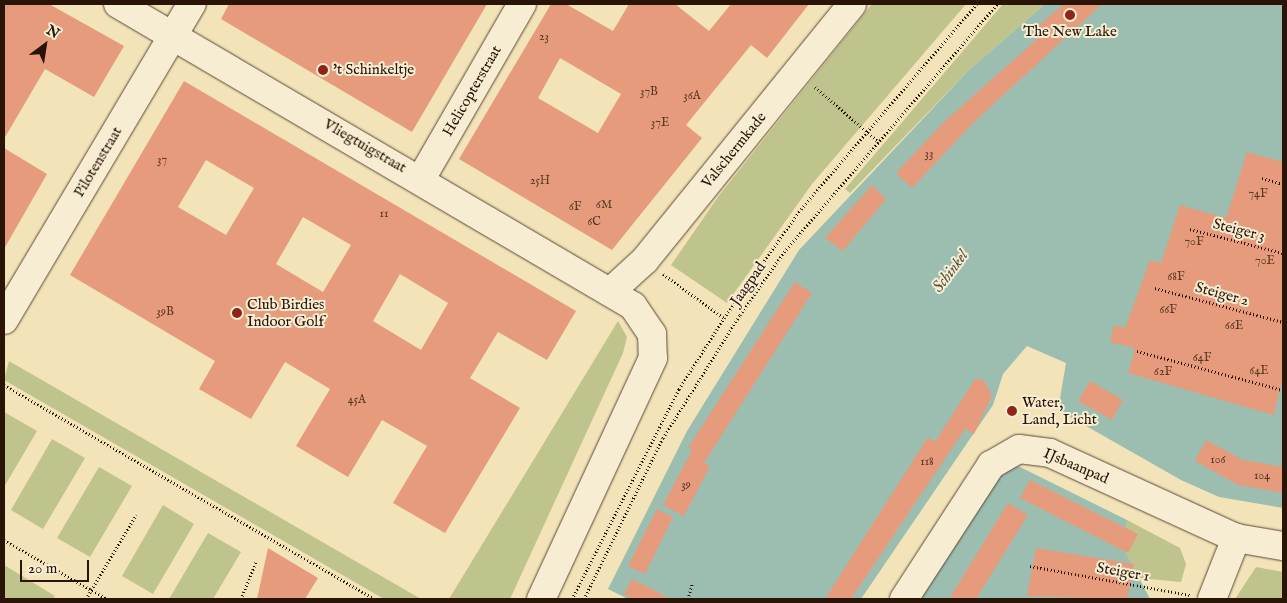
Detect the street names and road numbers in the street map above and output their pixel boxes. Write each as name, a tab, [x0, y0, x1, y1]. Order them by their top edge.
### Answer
street label: Helicopterstraat	[439, 42, 505, 140]
street label: Valschermkade	[698, 108, 770, 192]
street label: Vliegtuigstraat	[320, 115, 410, 177]
street label: Pilotenstraat	[70, 124, 126, 200]
street label: Steiger 3	[1211, 215, 1267, 245]
street label: Jaagpad	[726, 259, 770, 309]
street label: Steiger 2	[1193, 278, 1251, 310]
street label: IJsbaanpad	[1041, 444, 1111, 488]
street label: Steiger 1	[1095, 559, 1151, 585]

